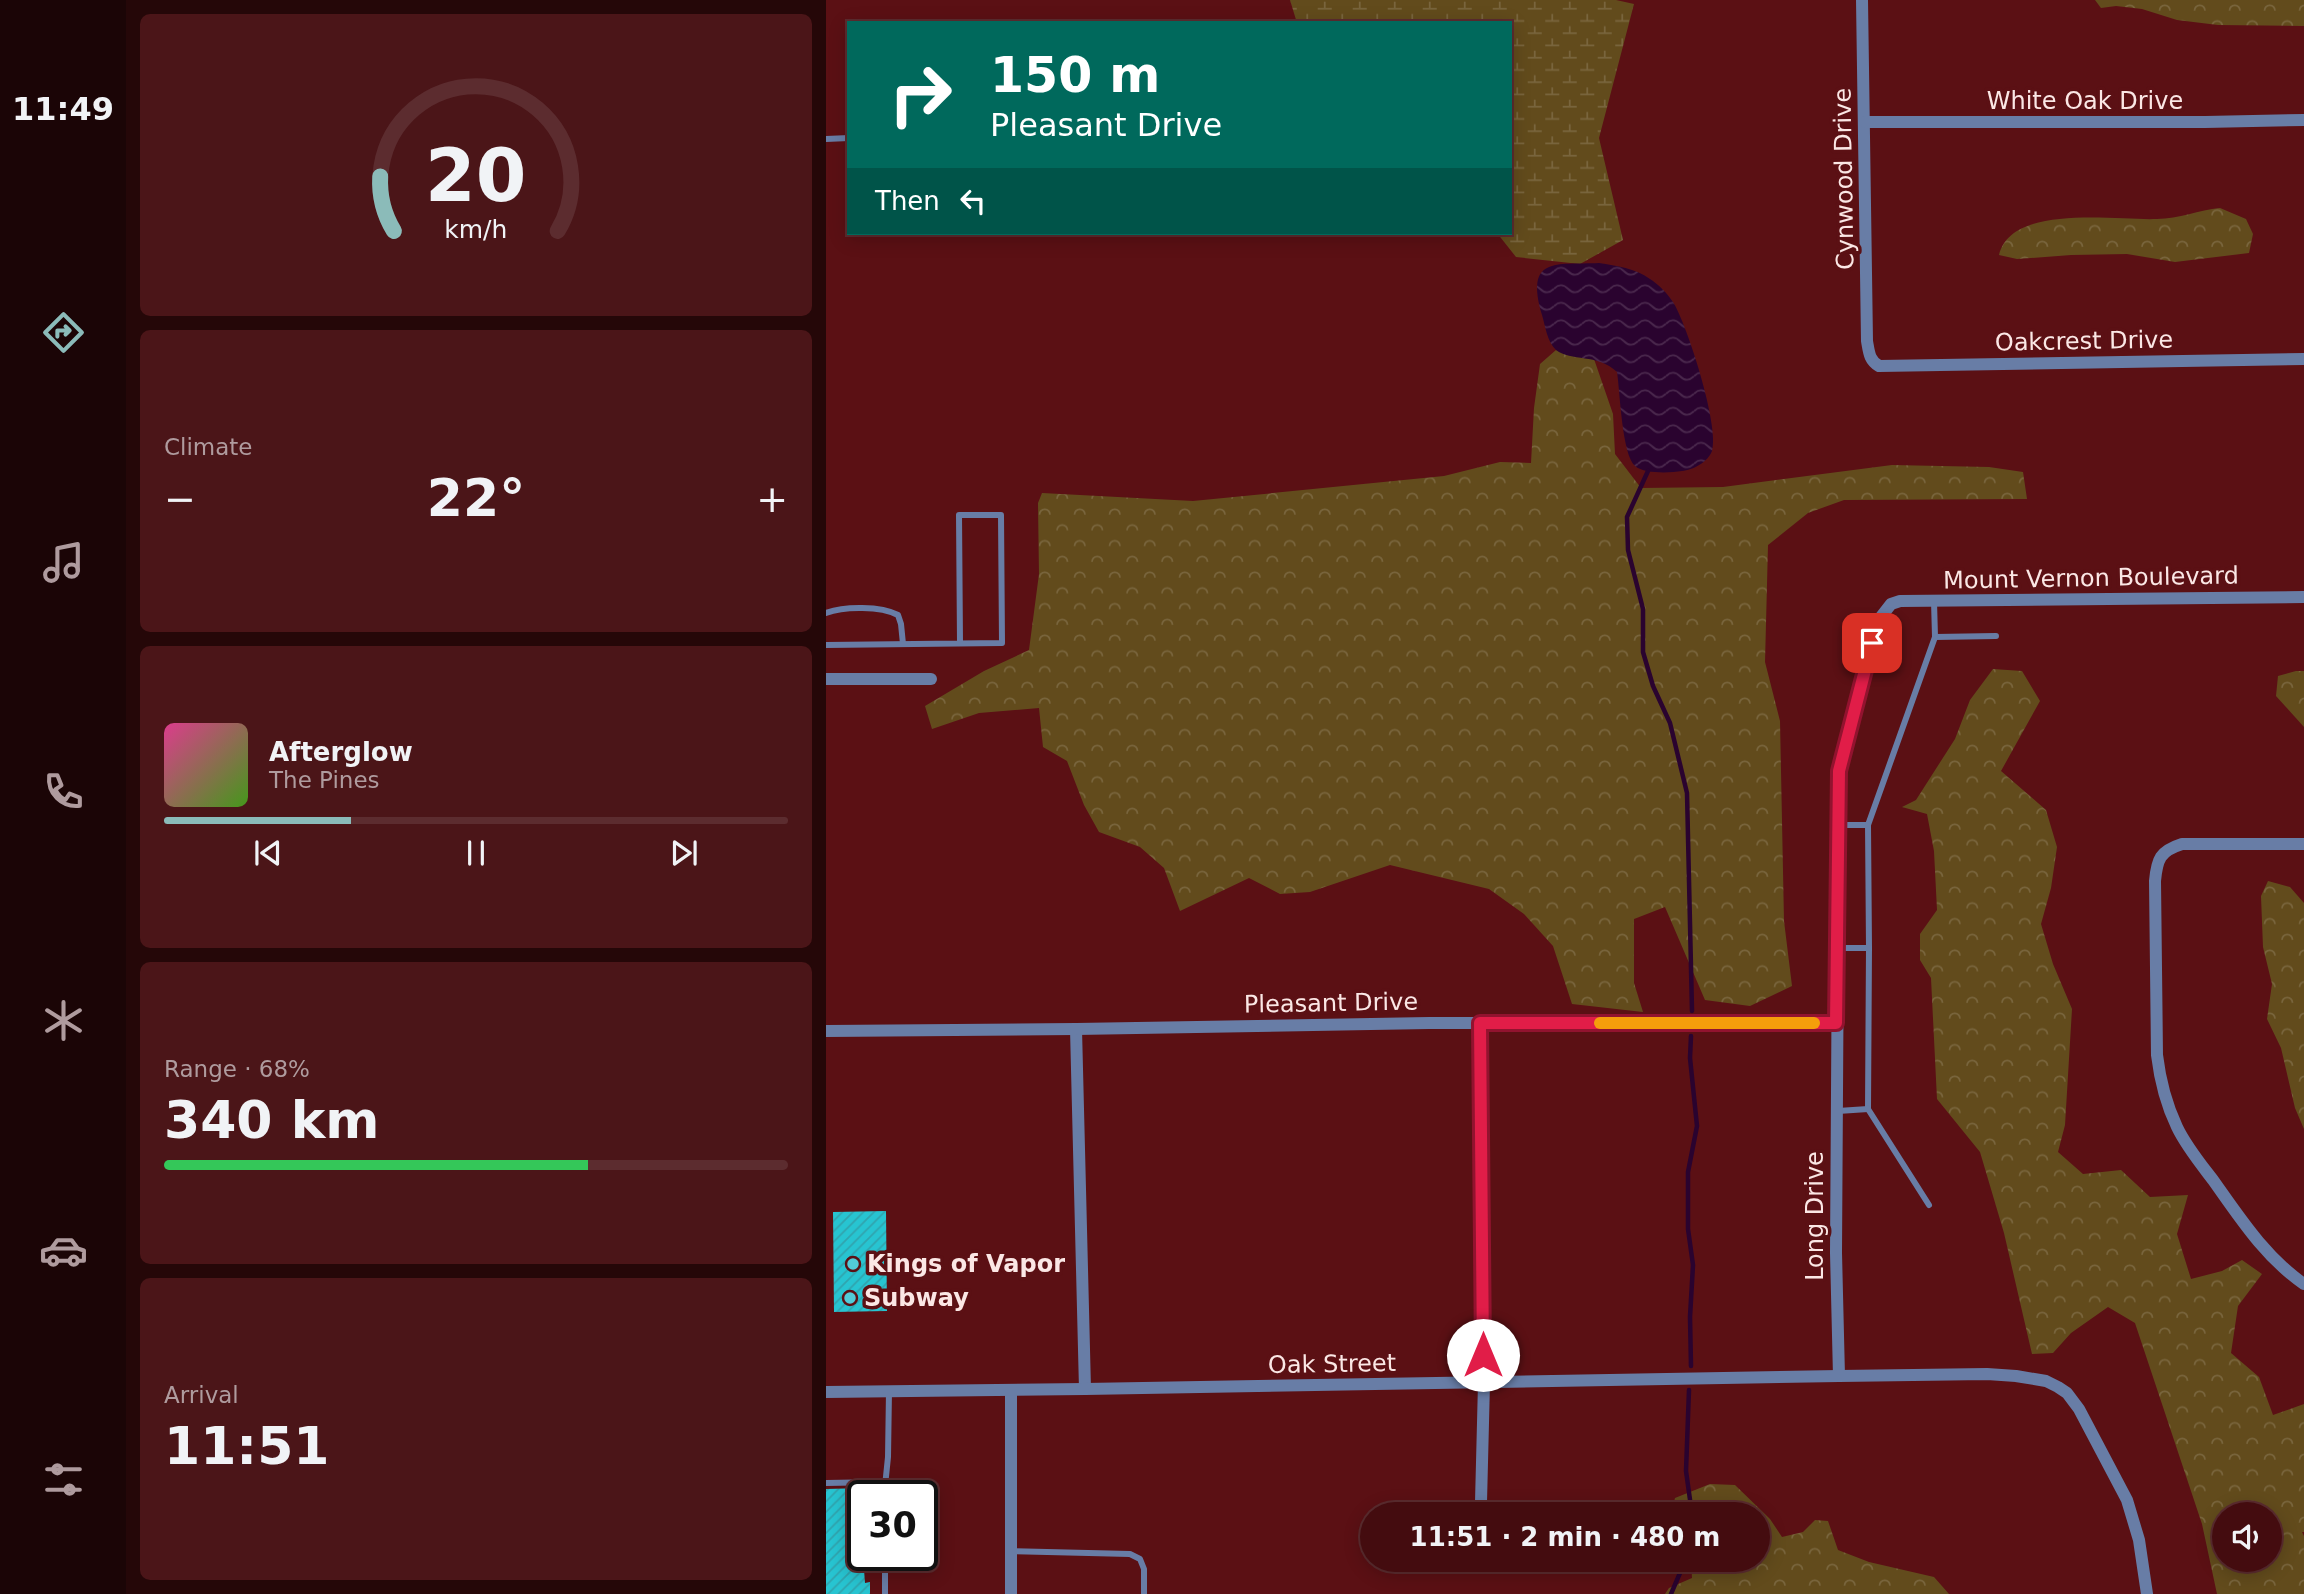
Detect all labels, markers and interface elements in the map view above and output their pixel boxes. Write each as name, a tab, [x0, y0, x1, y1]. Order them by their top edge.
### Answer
text: 150 m	[990, 47, 1160, 104]
icon: right	[875, 49, 966, 140]
street label: White Oak Drive	[1987, 87, 2183, 115]
street label: Cynwood Drive	[1828, 88, 1860, 270]
text: 11:49	[12, 90, 114, 128]
text: Pleasant Drive	[990, 106, 1222, 144]
text: 20	[425, 133, 527, 218]
icon: left	[954, 182, 992, 220]
text: Then	[875, 186, 940, 216]
text: km/h	[444, 215, 508, 244]
icon: directions	[39, 308, 88, 357]
street label: Oakcrest Drive	[1995, 325, 2173, 357]
text: Climate	[164, 434, 253, 460]
text: 22°	[427, 468, 525, 528]
text: −	[164, 477, 196, 521]
text: +	[756, 477, 788, 521]
icon: music	[39, 538, 88, 587]
street label: Mount Vernon Boulevard	[1943, 561, 2239, 595]
pin	[1842, 613, 1902, 673]
icon: arrive	[1853, 624, 1891, 662]
text: Afterglow	[269, 737, 413, 767]
icon: phone	[39, 767, 88, 816]
text: The Pines	[269, 767, 380, 793]
icon: previous	[249, 834, 287, 872]
icon: pause	[457, 834, 495, 872]
icon: next	[665, 834, 703, 872]
street label: Pleasant Drive	[1244, 987, 1418, 1019]
icon: climate	[39, 996, 88, 1045]
text: Range · 68%	[164, 1056, 310, 1082]
text: 340 km	[164, 1090, 379, 1150]
street label: Long Drive	[1801, 1151, 1829, 1281]
icon: car	[39, 1226, 88, 1275]
place label: Kings of Vapor	[867, 1250, 1065, 1278]
marker: Kings of Vapor	[845, 1256, 861, 1272]
place label: Subway	[864, 1284, 969, 1312]
marker: Subway	[842, 1290, 858, 1306]
position arrow	[1446, 1318, 1520, 1392]
street label: Oak Street	[1268, 1349, 1396, 1379]
text: Arrival	[164, 1382, 239, 1408]
text: 11:51	[164, 1416, 330, 1476]
icon: filters	[39, 1455, 88, 1504]
speed limit sign: 30	[847, 1480, 938, 1571]
map controls	[2212, 1502, 2282, 1572]
button: sound	[2212, 1502, 2282, 1572]
text: 11:51 · 2 min · 480 m	[1410, 1522, 1720, 1552]

